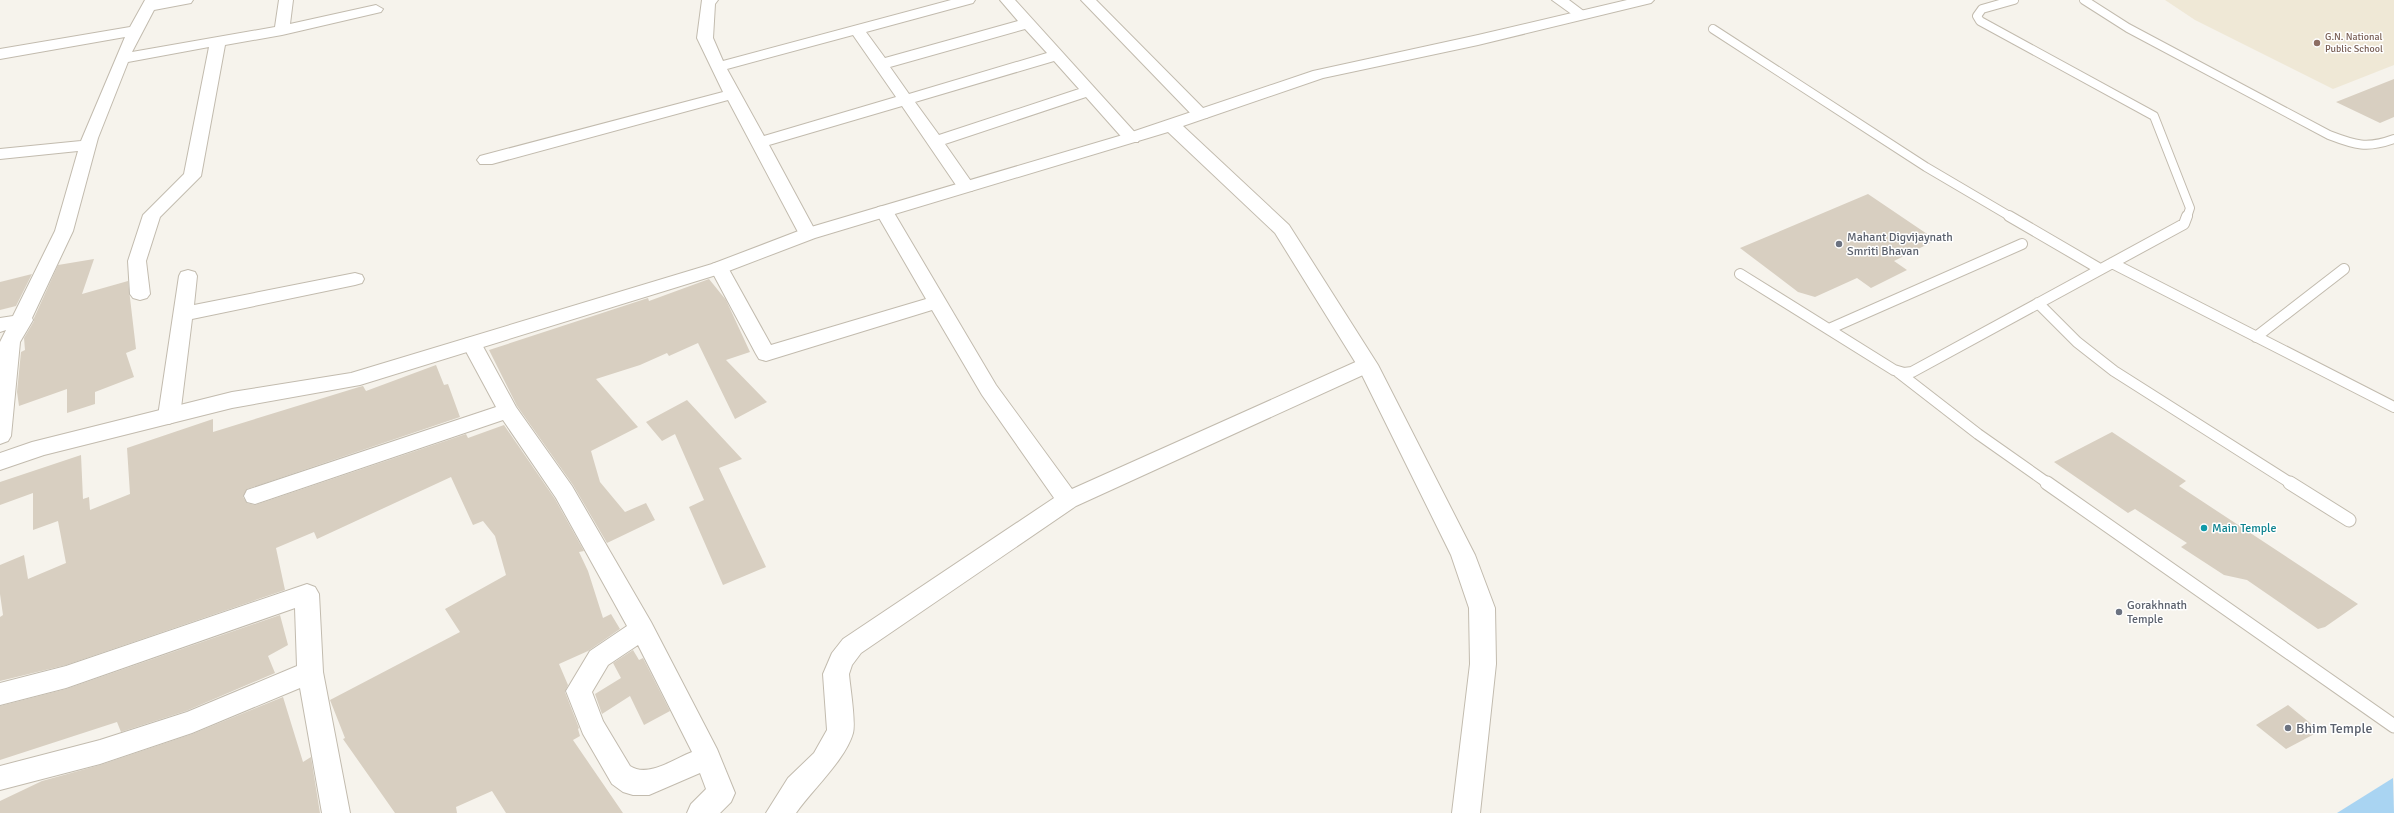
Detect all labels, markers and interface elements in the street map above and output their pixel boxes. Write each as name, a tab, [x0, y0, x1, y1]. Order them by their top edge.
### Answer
place label: G.N. National Public School	[2325, 31, 2383, 55]
marker: G.N. National Public School	[2312, 38, 2322, 48]
place label: Mahant Digvijaynath Smriti Bhavan	[1847, 230, 1953, 259]
marker: Mahant Digvijaynath Smriti Bhavan	[1834, 239, 1844, 249]
place label: Main Temple	[2212, 521, 2276, 536]
marker: Main Temple	[2199, 523, 2209, 533]
place label: Gorakhnath Temple	[2127, 598, 2187, 627]
marker: Gorakhnath Temple	[2114, 607, 2124, 617]
place label: Bhim Temple	[2296, 720, 2372, 737]
marker: Bhim Temple	[2283, 723, 2293, 733]

